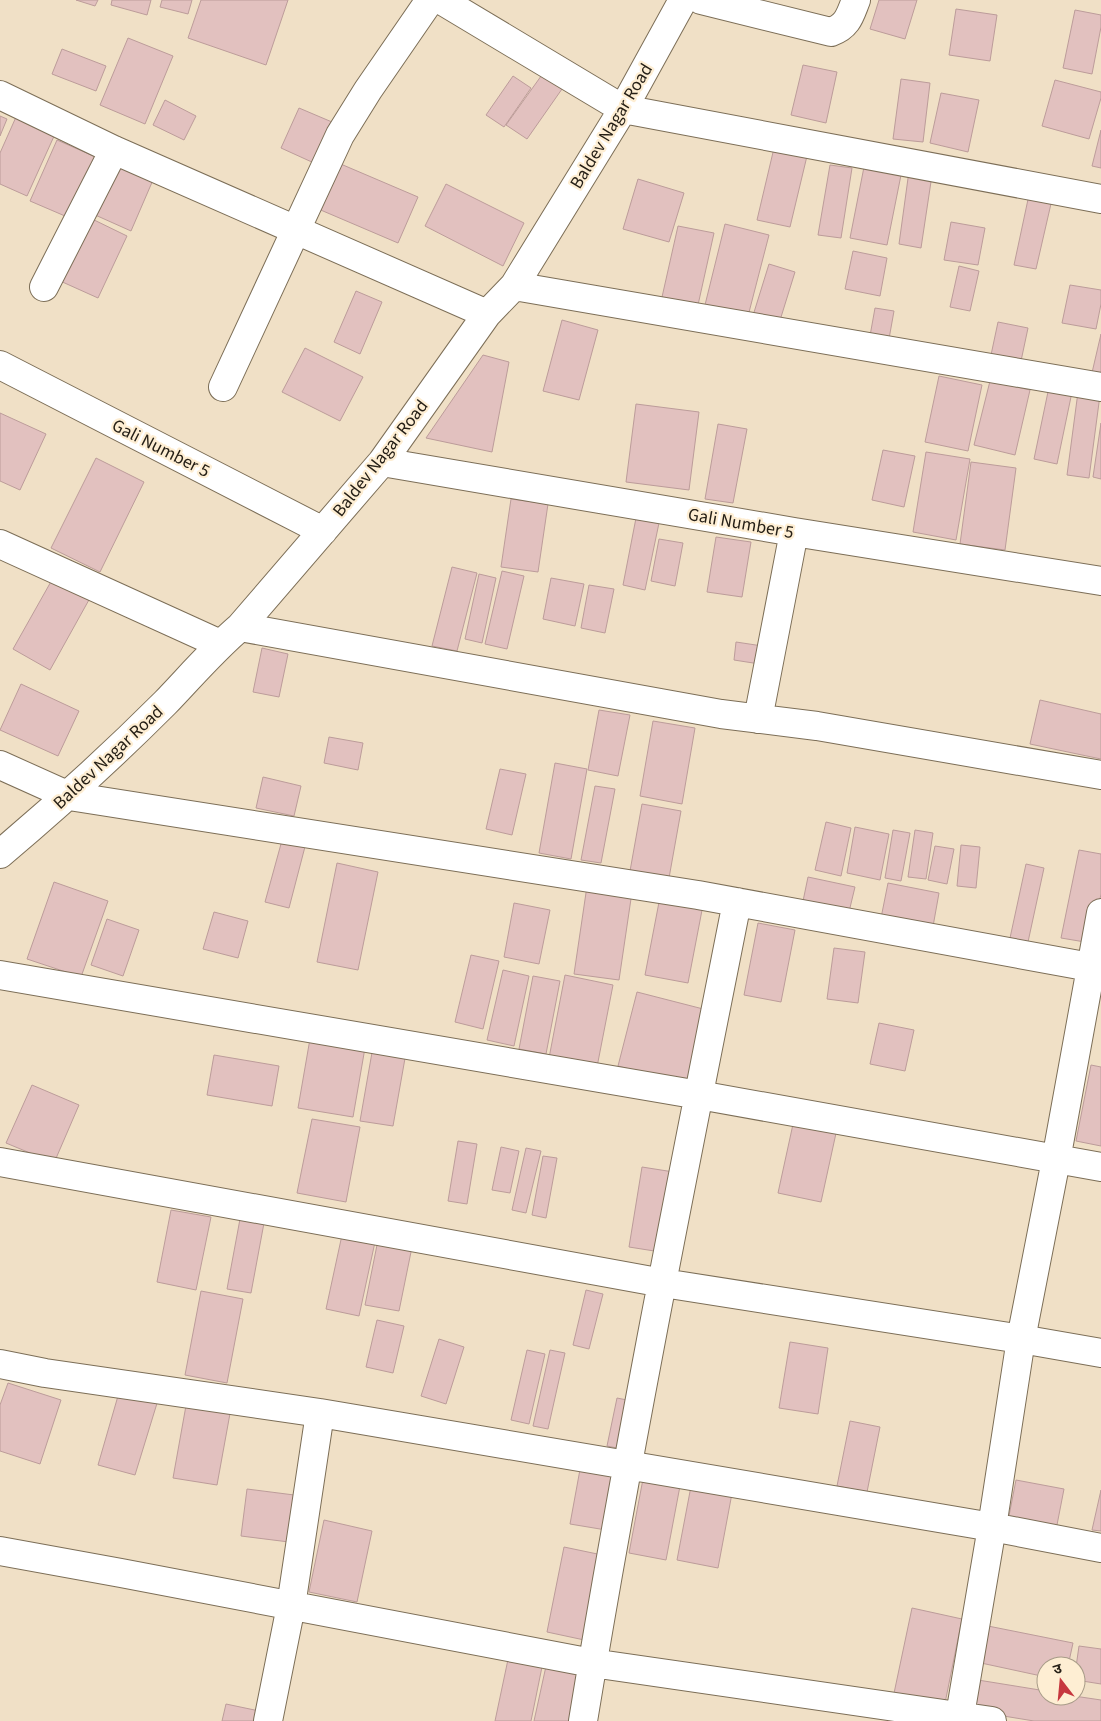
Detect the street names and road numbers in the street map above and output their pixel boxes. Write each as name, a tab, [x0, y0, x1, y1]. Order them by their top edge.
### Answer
street label: Baldev Nagar Road	[564, 59, 659, 194]
street label: Baldev Nagar Road	[327, 395, 434, 522]
street label: Gali Number 5	[107, 413, 214, 484]
street label: Gali Number 5	[686, 502, 796, 545]
street label: Baldev Nagar Road	[48, 700, 169, 815]

